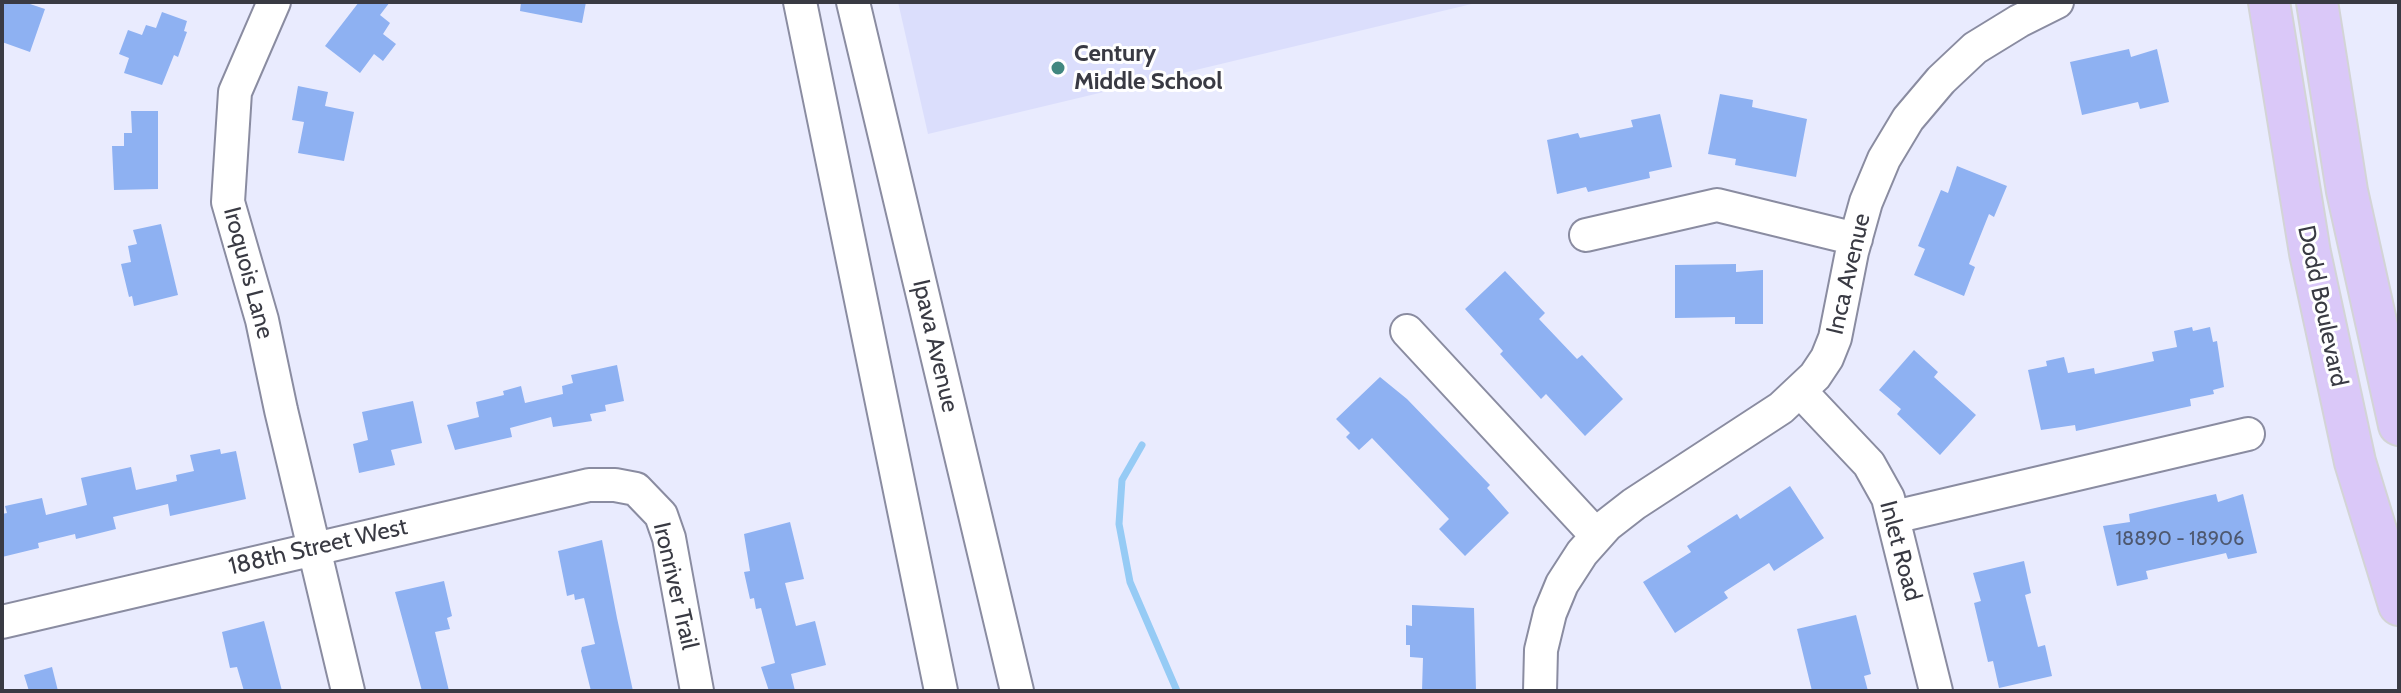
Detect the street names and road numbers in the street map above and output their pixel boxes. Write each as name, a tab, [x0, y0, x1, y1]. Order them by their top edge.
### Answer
street label: Iroquois Lane	[217, 204, 279, 342]
street label: Inca Avenue	[1821, 211, 1877, 337]
street label: Dodd Boulevard	[2291, 223, 2353, 389]
street label: Ipava Avenue	[906, 277, 964, 415]
street label: Inlet Road	[1873, 498, 1927, 604]
street label: 188th Street West	[226, 512, 410, 582]
street label: Ironriver Trail	[646, 520, 704, 652]

